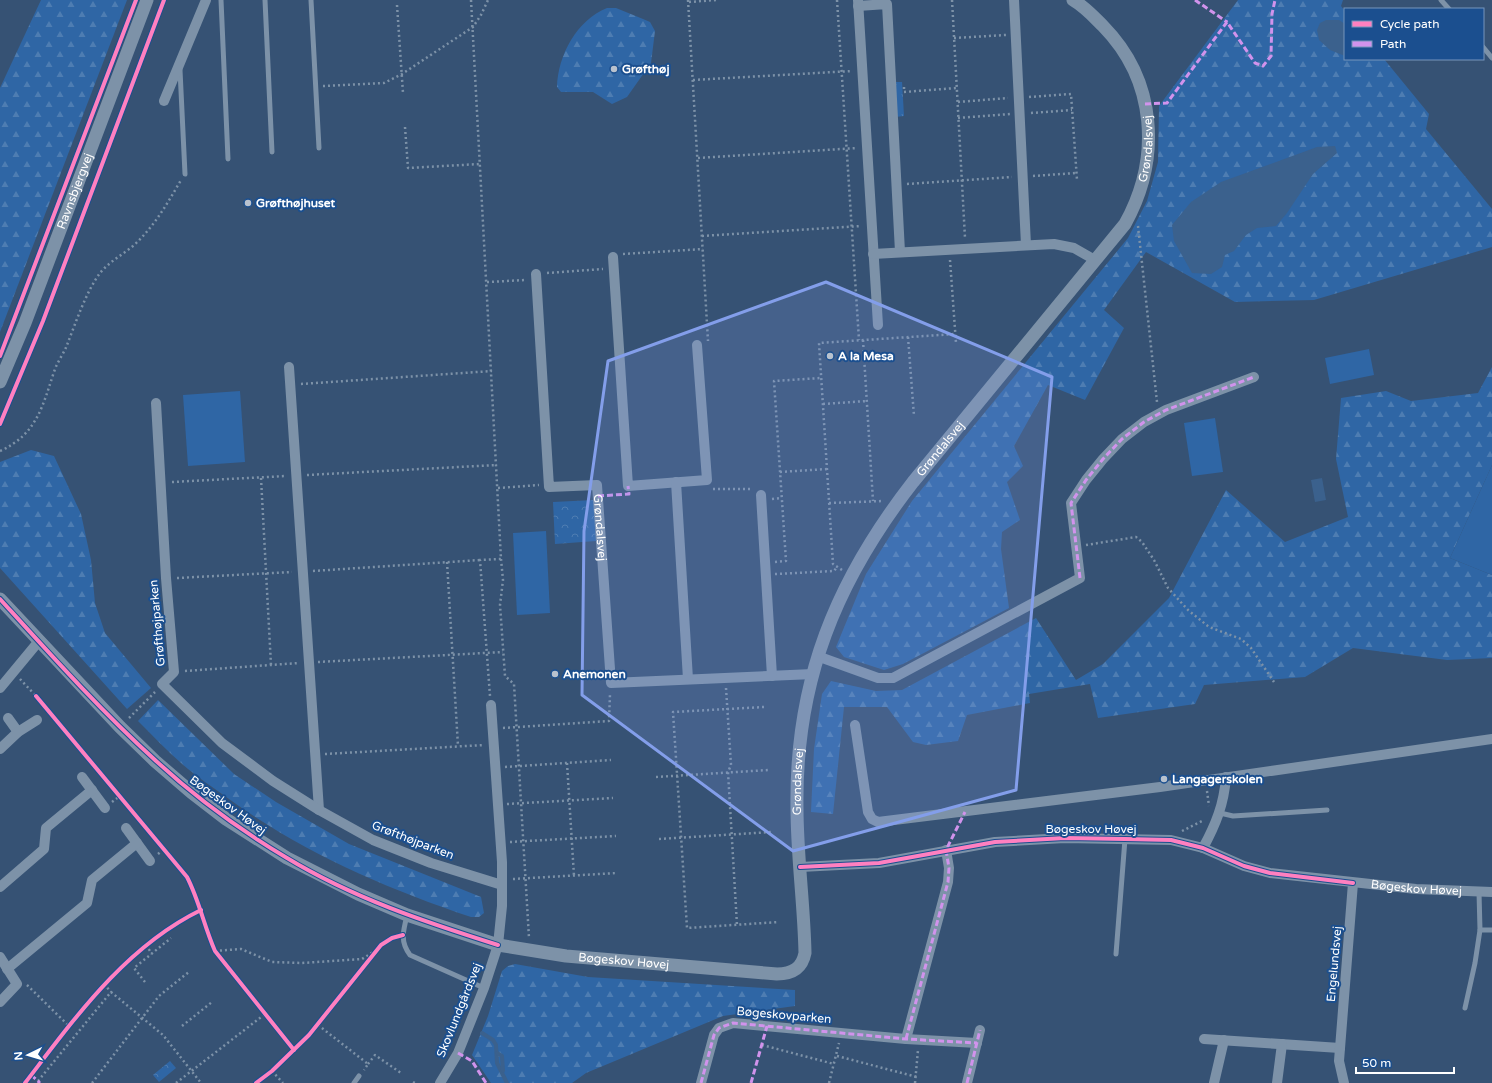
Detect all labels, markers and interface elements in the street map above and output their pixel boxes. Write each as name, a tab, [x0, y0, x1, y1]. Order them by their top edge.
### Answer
legend	[1344, 8, 1484, 60]
text: Cycle path	[1380, 17, 1439, 31]
text: Path	[1380, 37, 1406, 51]
place label: Grøfthøj	[622, 62, 669, 77]
marker: Grøfthøj	[609, 64, 619, 74]
street label: Grøndalsvej	[1135, 115, 1155, 184]
street label: Ravnsbjergvej	[54, 151, 96, 231]
place label: Grøfthøjhuset	[256, 196, 336, 211]
marker: Grøfthøjhuset	[243, 198, 253, 208]
place label: A la Mesa	[838, 349, 894, 363]
marker: A la Mesa	[825, 351, 835, 361]
street label: Grøndalsvej	[914, 418, 967, 479]
street label: Grøndalsvej	[591, 493, 609, 562]
street label: Grøfthøjparken	[146, 579, 168, 667]
place label: Anemonen	[563, 667, 626, 681]
marker: Anemonen	[550, 669, 560, 679]
street label: Grøndalsvej	[790, 747, 806, 815]
place label: Langagerskolen	[1172, 772, 1263, 787]
street label: Bøgeskov Høvej	[187, 773, 269, 837]
marker: Langagerskolen	[1159, 774, 1169, 784]
street label: Grøfthøjparken	[370, 818, 456, 862]
street label: Bøgeskov Høvej	[1045, 822, 1137, 836]
street label: Bøgeskov Høvej	[1370, 877, 1462, 898]
street label: Engelundsvej	[1324, 925, 1344, 1003]
street label: Bøgeskov Høvej	[578, 950, 670, 972]
street label: Skovlundgårdsvej	[434, 961, 484, 1059]
street label: Bøgeskovparken	[736, 1004, 832, 1026]
north arrow	[8, 1035, 48, 1075]
scale bar	[1356, 1049, 1454, 1075]
text: N	[12, 1051, 25, 1061]
text: 50 m	[1362, 1056, 1391, 1070]

